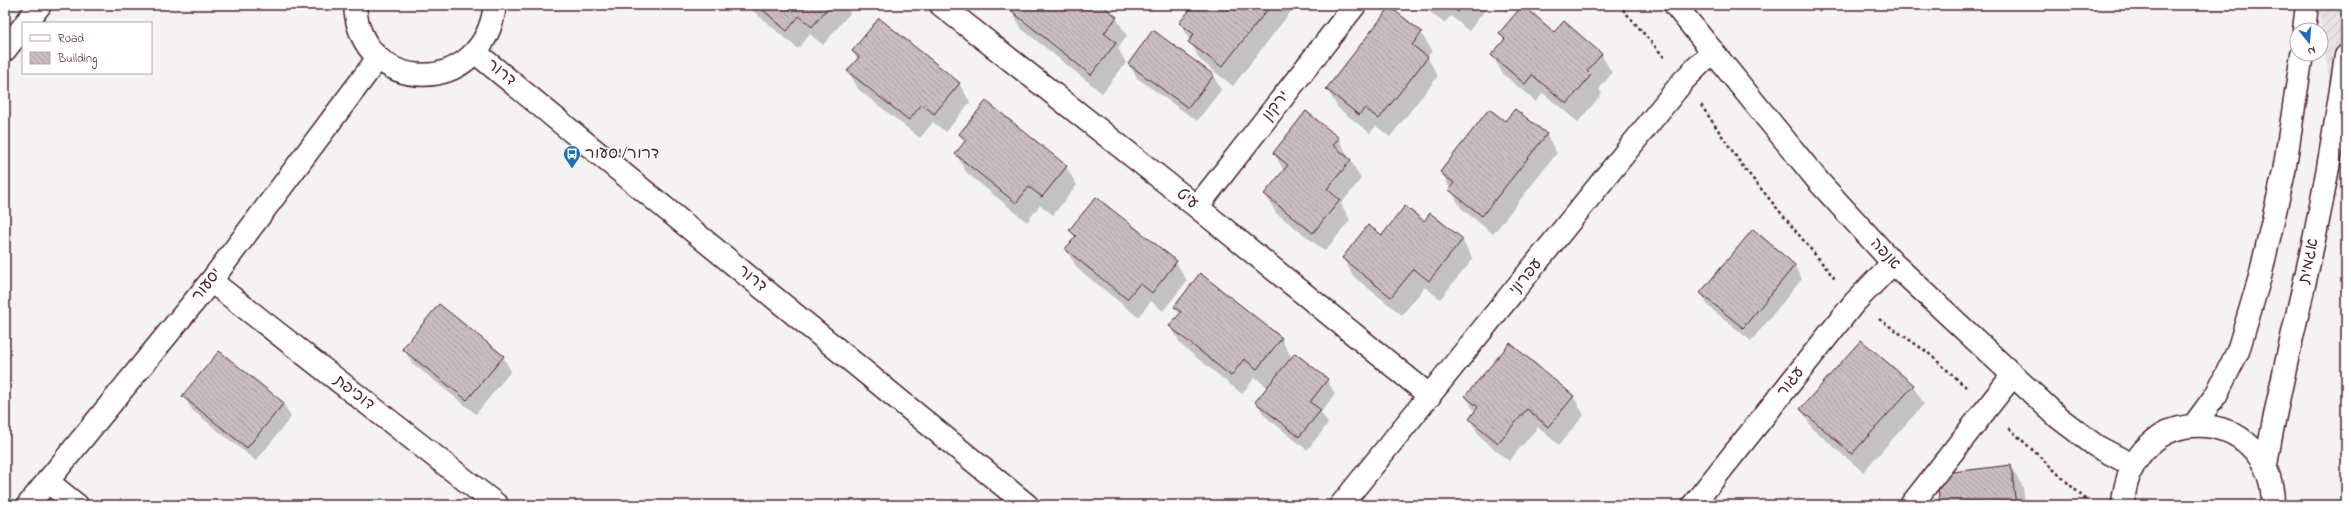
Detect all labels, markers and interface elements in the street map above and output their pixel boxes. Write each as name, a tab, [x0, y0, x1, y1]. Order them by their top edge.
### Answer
legend	[22, 22, 152, 74]
north arrow	[2289, 22, 2329, 62]
text: Road	[58, 30, 84, 48]
text: N	[2306, 42, 2318, 59]
text: Building	[57, 50, 97, 69]
street label: דרור	[481, 53, 521, 93]
street label: ירקון	[1256, 86, 1296, 126]
place label: דרור/יסעור	[585, 142, 659, 166]
bus stop icon: דרור/יסעור	[562, 144, 582, 169]
street label: עיט	[1171, 183, 1203, 215]
street label: אנפה	[1864, 233, 1906, 275]
street label: אגמית	[2292, 236, 2325, 287]
street label: עפרוני	[1504, 253, 1548, 301]
street label: דרור	[732, 259, 772, 299]
street label: יסעור	[186, 263, 228, 307]
street label: עגור	[1771, 362, 1811, 402]
street label: דוכיפת	[328, 369, 380, 417]

